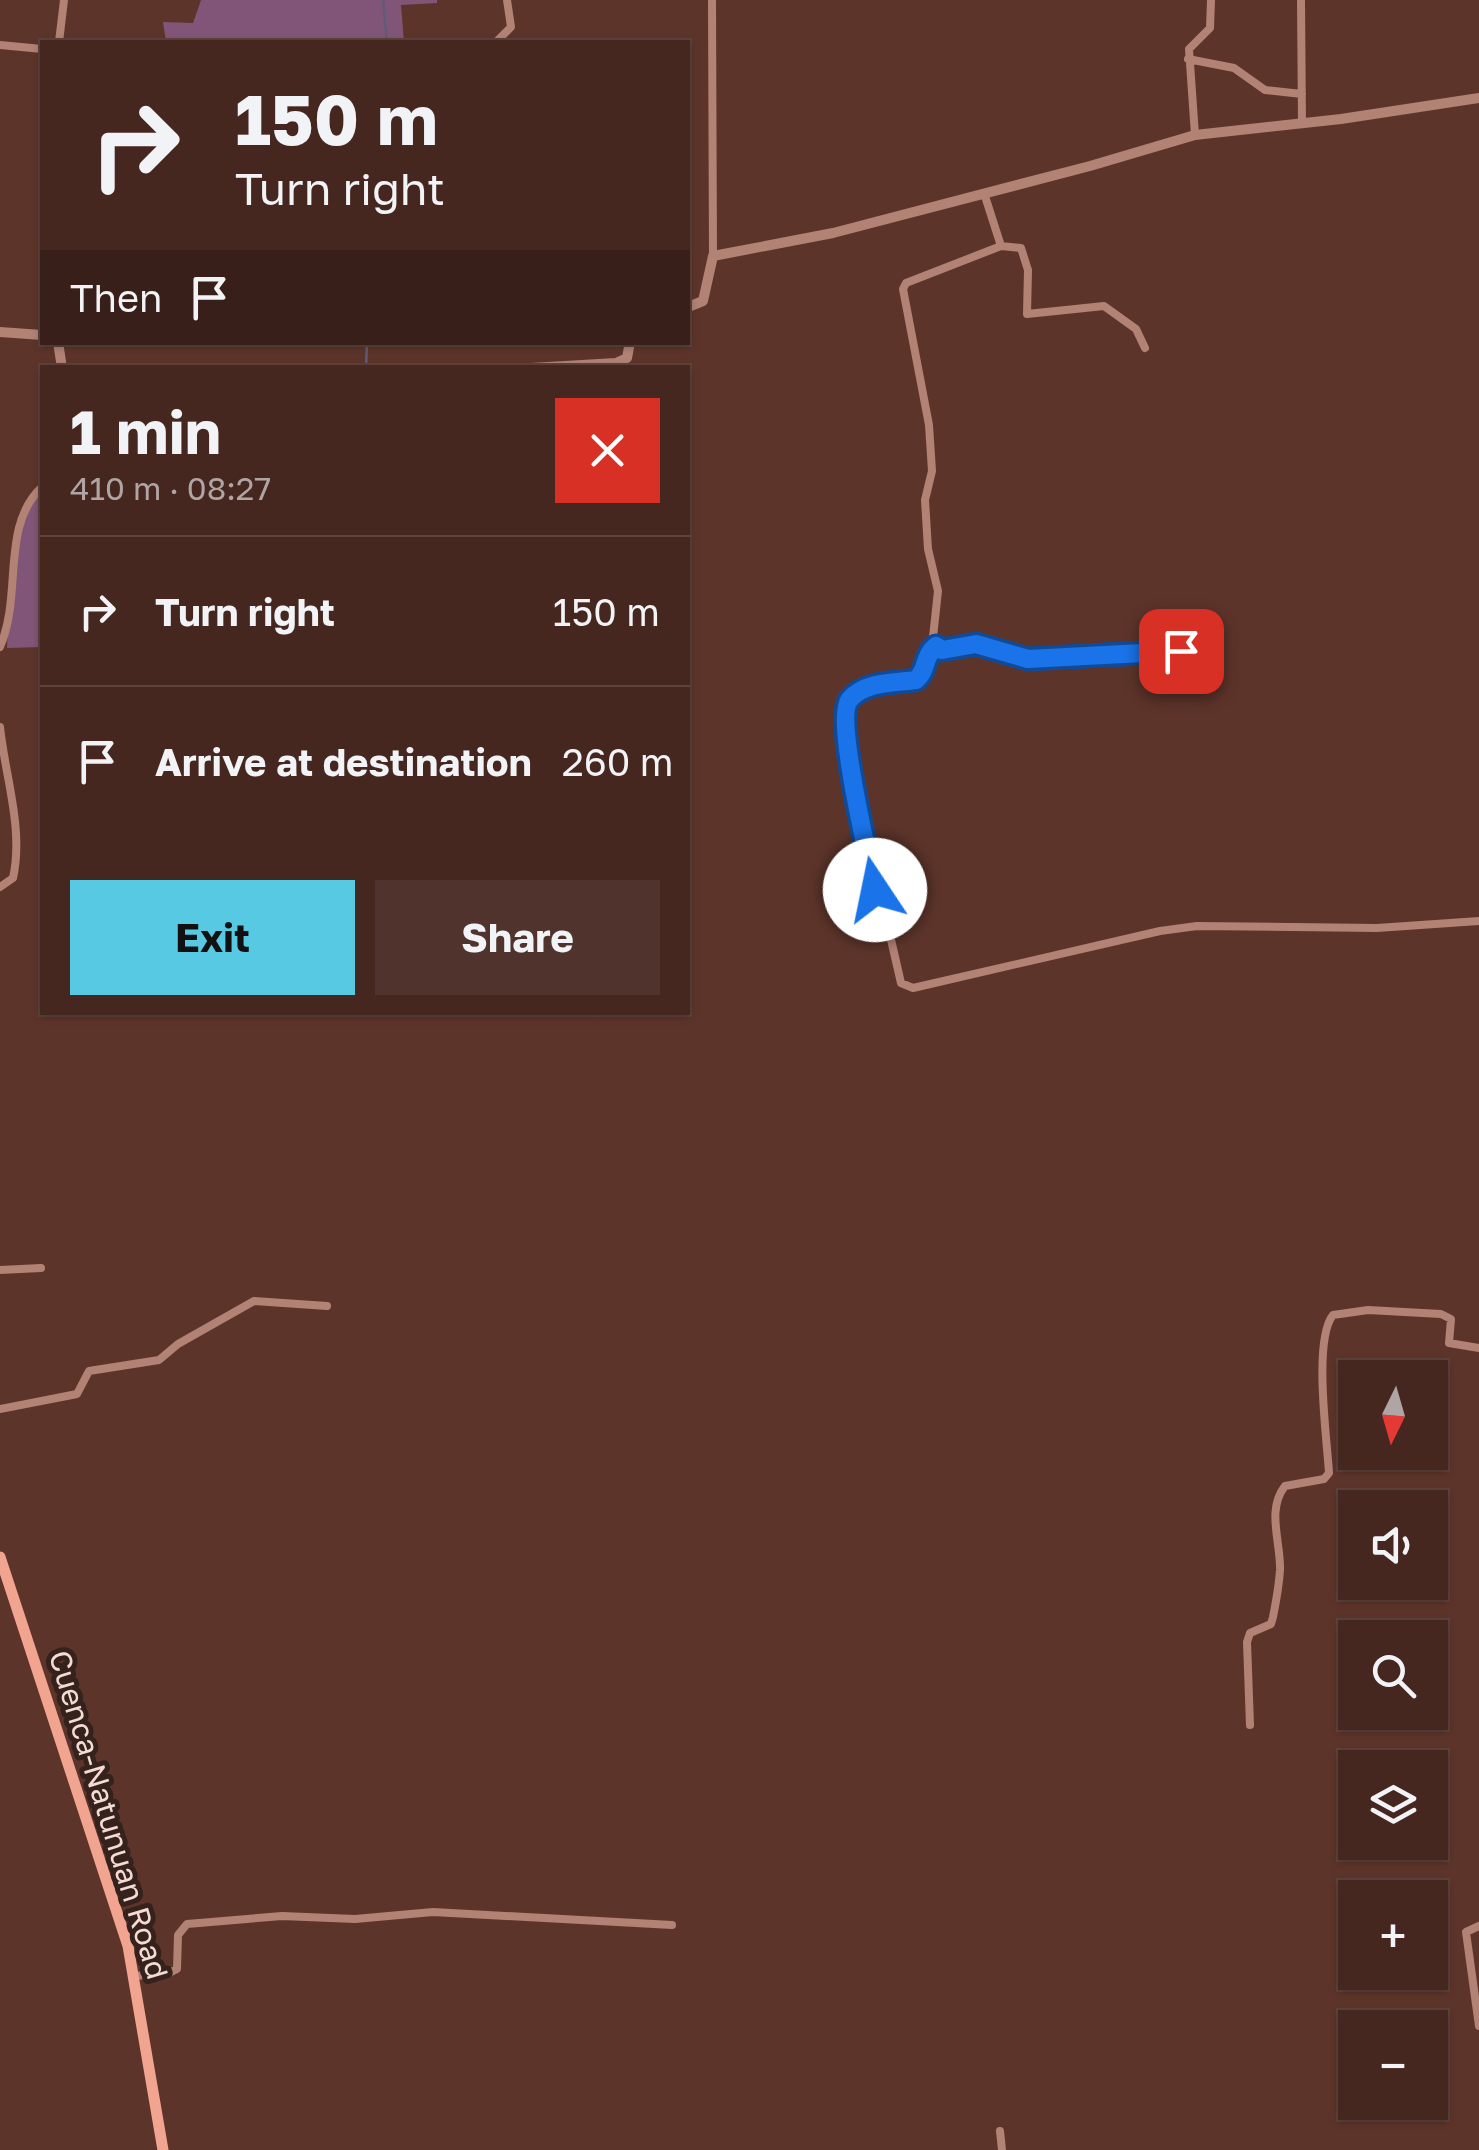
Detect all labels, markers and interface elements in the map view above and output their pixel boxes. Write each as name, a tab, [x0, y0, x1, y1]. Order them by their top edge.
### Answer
text: 150 m	[235, 76, 438, 160]
icon: right	[70, 80, 200, 210]
text: Turn right	[235, 161, 445, 215]
icon: arrive	[182, 270, 237, 325]
text: Then	[70, 275, 162, 320]
text: 1 min	[70, 395, 221, 467]
button: close	[555, 398, 660, 503]
text: 410 m · 08:27	[70, 469, 271, 507]
icon: right	[70, 584, 125, 639]
text: Turn right	[155, 589, 335, 634]
text: 150 m	[553, 589, 660, 634]
pin	[1139, 609, 1224, 694]
icon: arrive	[1154, 624, 1209, 679]
icon: arrive	[70, 734, 125, 789]
text: Arrive at destination	[155, 739, 532, 784]
text: 260 m	[562, 739, 673, 784]
position arrow	[823, 838, 927, 942]
button: Exit	[70, 880, 355, 995]
button: Share	[375, 880, 660, 995]
north arrow	[1338, 1360, 1448, 1470]
map controls	[1338, 1360, 1448, 2120]
button: sound	[1338, 1490, 1448, 1600]
button: search	[1338, 1620, 1448, 1730]
street label: Cuenca-Natunuan Road	[42, 1646, 176, 1983]
button: layers	[1338, 1750, 1448, 1860]
button: +	[1338, 1880, 1448, 1990]
button: −	[1338, 2010, 1448, 2120]

